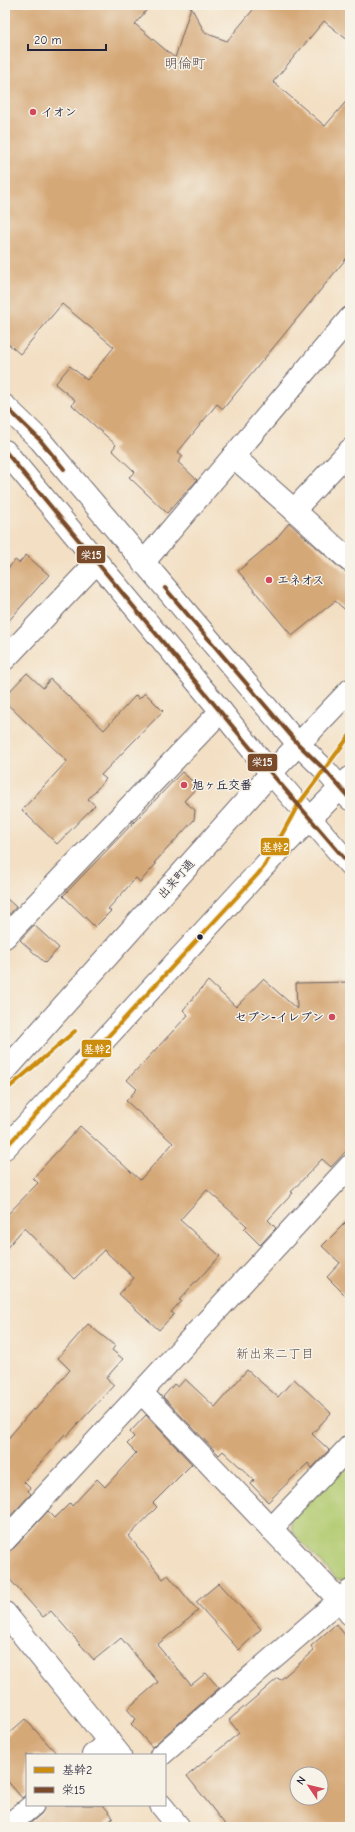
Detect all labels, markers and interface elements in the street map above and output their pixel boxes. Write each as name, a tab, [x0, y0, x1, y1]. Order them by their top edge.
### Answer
scale bar	[28, 26, 106, 52]
text: 20 m	[34, 33, 62, 47]
district label: 明倫町	[164, 55, 206, 72]
place label: イオン	[41, 105, 77, 119]
marker: イオン	[28, 107, 38, 117]
line badge: 栄15	[76, 545, 106, 564]
text: 栄15	[80, 549, 102, 562]
place label: エネオス	[277, 573, 324, 587]
marker: エネオス	[264, 575, 274, 585]
line badge: 栄15	[247, 753, 278, 772]
text: 栄15	[251, 756, 273, 769]
place label: 旭ヶ丘交番	[192, 778, 252, 792]
marker: 旭ヶ丘交番	[179, 780, 189, 790]
line badge: 基幹2	[260, 837, 290, 856]
text: 基幹2	[261, 841, 289, 854]
street label: 出来町通	[155, 856, 197, 902]
unlabelled marker	[195, 932, 205, 942]
place label: セブン-イレブン	[235, 1010, 324, 1024]
marker: セブン-イレブン	[327, 1012, 337, 1022]
line badge: 基幹2	[81, 1039, 112, 1058]
text: 基幹2	[83, 1043, 111, 1056]
district label: 新出来二丁目	[236, 1346, 314, 1361]
legend	[26, 1754, 166, 1806]
text: 基幹2	[62, 1763, 92, 1777]
north arrow	[289, 1766, 329, 1806]
text: N	[294, 1774, 309, 1787]
text: 栄15	[62, 1783, 85, 1797]

